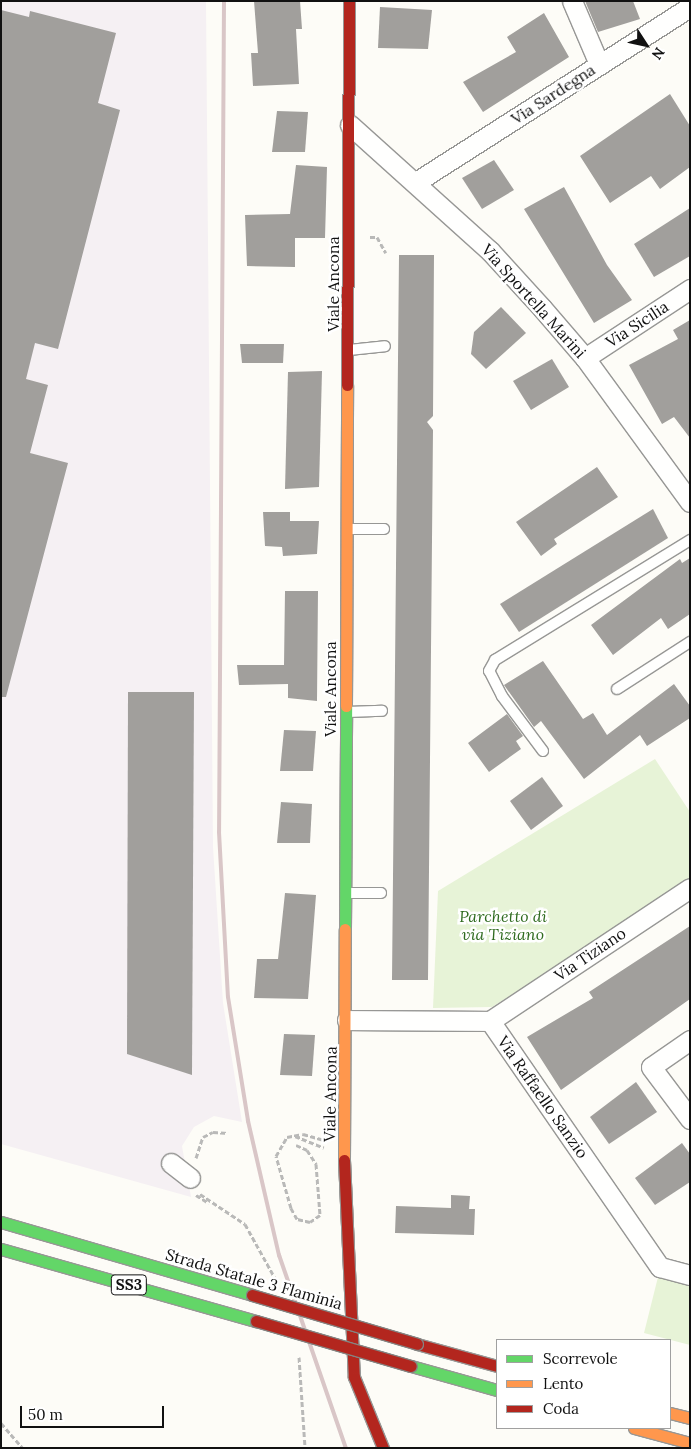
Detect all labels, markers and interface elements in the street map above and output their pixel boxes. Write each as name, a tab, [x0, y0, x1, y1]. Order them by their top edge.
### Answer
north arrow	[621, 20, 671, 70]
text: N	[648, 44, 669, 63]
street label: Via Sardegna	[507, 60, 599, 128]
street label: Viale Ancona	[323, 236, 343, 332]
street label: Via Sportella Marini	[478, 240, 590, 362]
street label: Via Sicilia	[602, 297, 672, 351]
street label: Viale Ancona	[320, 641, 340, 737]
park label: Parchetto di via Tiziano	[459, 906, 547, 944]
street label: Via Tiziano	[551, 923, 629, 985]
street label: Via Raffaello Sanzio	[494, 1032, 592, 1162]
street label: Viale Ancona	[320, 1046, 340, 1142]
street label: Strada Statale 3 Flaminia	[163, 1245, 345, 1313]
road number: SS3	[110, 1272, 148, 1298]
legend	[496, 1339, 671, 1429]
text: Scorrevole	[543, 1349, 618, 1368]
text: Lento	[543, 1374, 583, 1393]
scale bar	[22, 1396, 166, 1428]
text: Coda	[543, 1399, 579, 1418]
text: 50 m	[28, 1405, 63, 1424]

